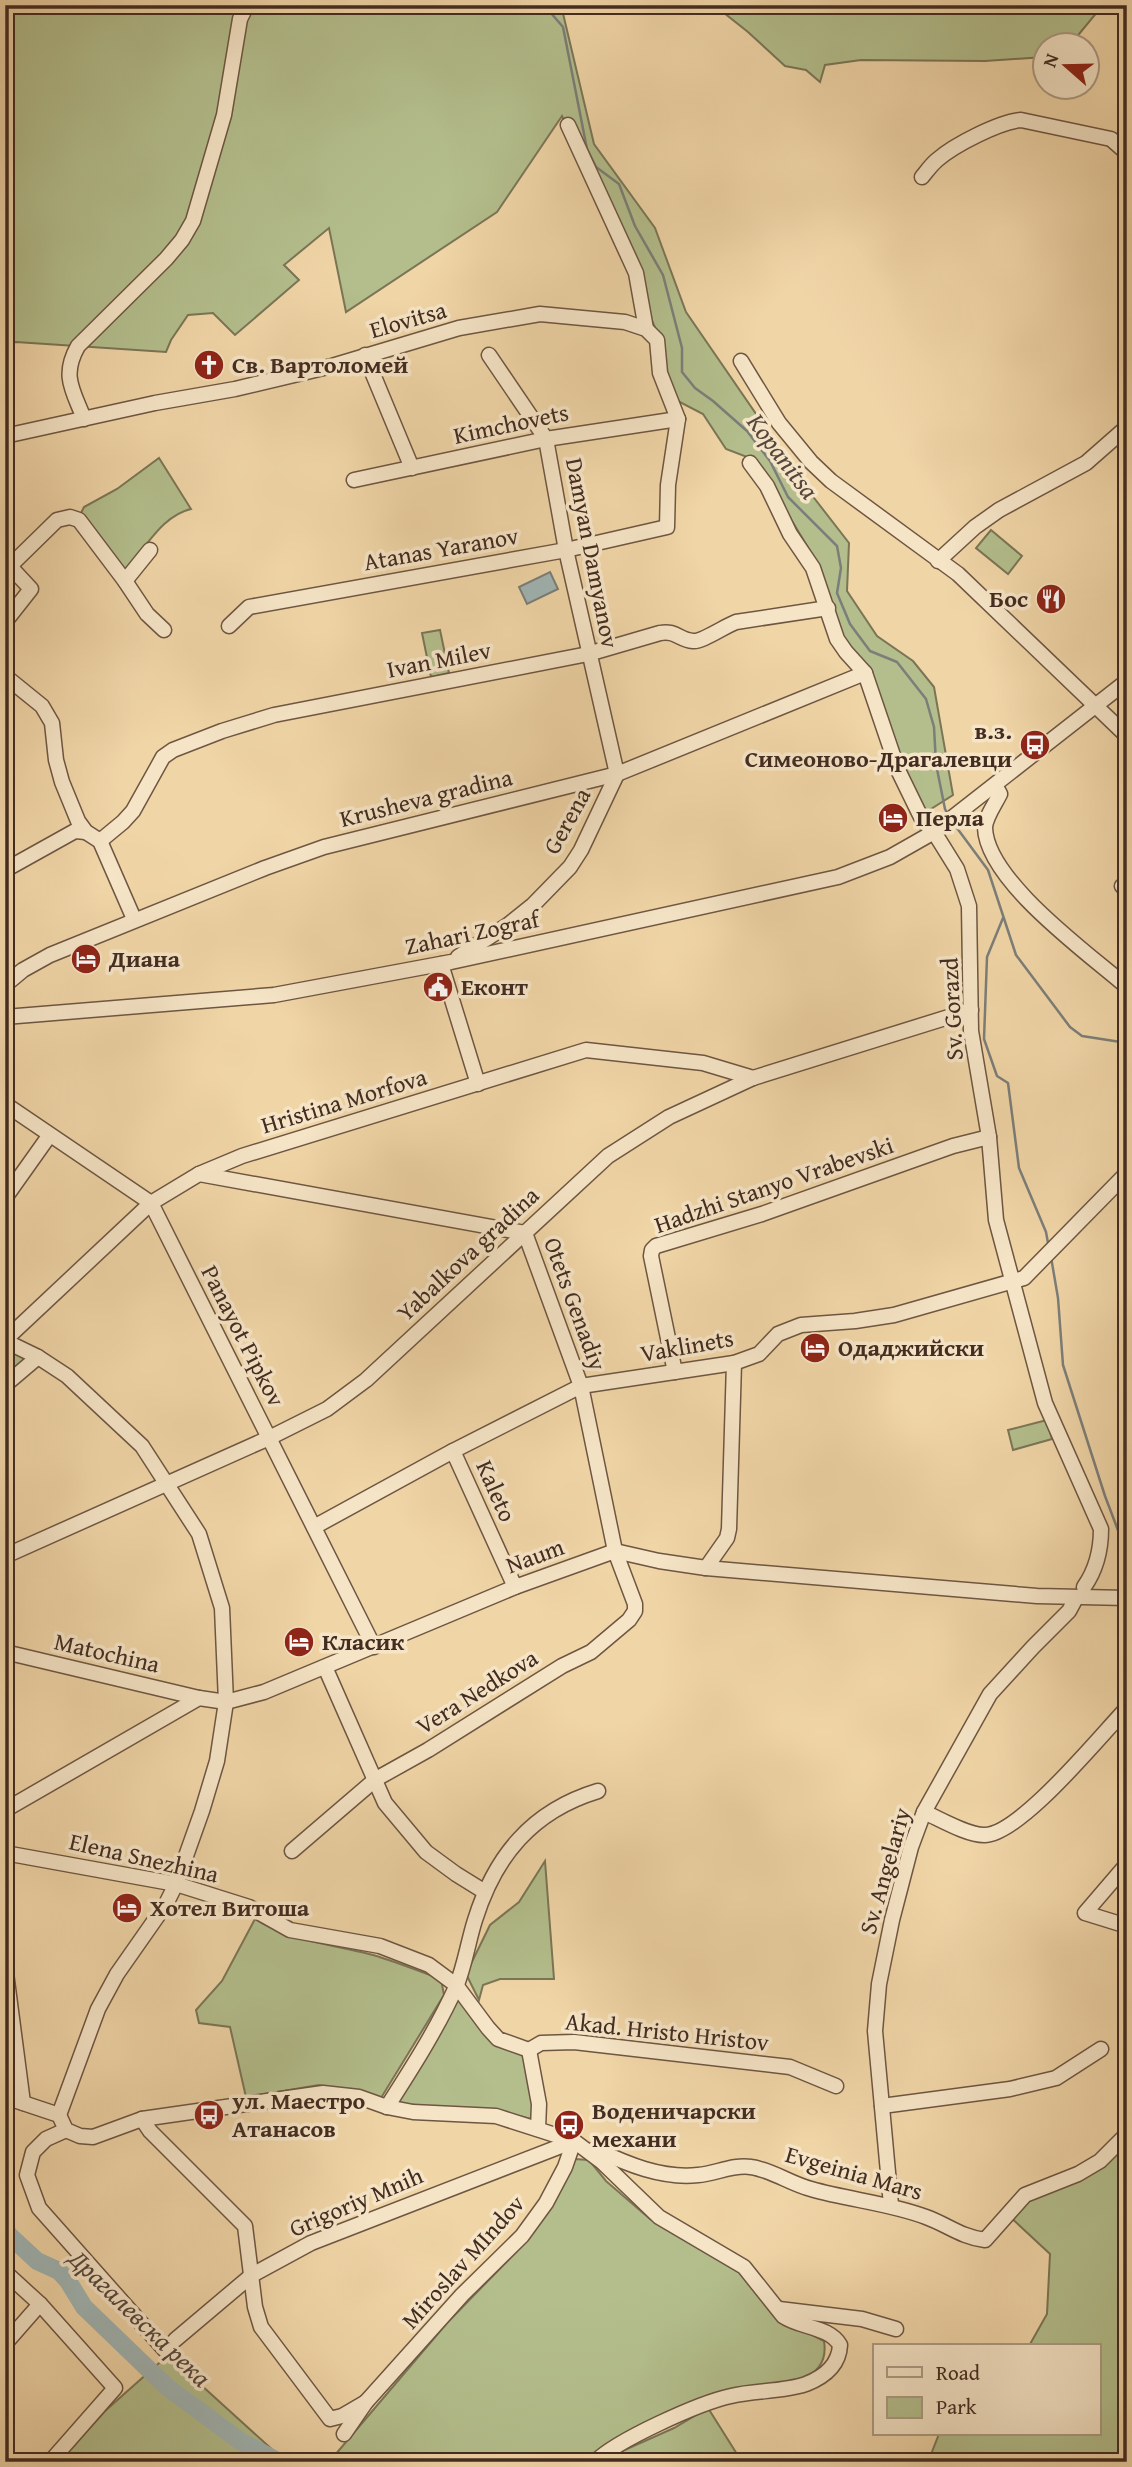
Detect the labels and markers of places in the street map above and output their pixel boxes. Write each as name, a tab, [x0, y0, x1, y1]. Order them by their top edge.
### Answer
place label: Св. Вартоломей	[232, 347, 408, 382]
church icon: Св. Вартоломей	[192, 348, 226, 382]
place label: Бос	[989, 581, 1028, 616]
restaurant icon: Бос	[1034, 582, 1068, 616]
place label: в.з. Симеоново-Драгалевци	[745, 713, 1012, 776]
bus stop icon: в.з. Симеоново-Драгалевци	[1018, 728, 1052, 762]
place label: Перла	[916, 800, 985, 835]
hotel icon: Перла	[876, 801, 910, 835]
place label: Диана	[108, 941, 181, 976]
hotel icon: Диана	[69, 942, 103, 976]
place label: Еконт	[461, 969, 528, 1004]
public building icon: Еконт	[421, 970, 455, 1004]
place label: Одаджийски	[838, 1330, 984, 1365]
hotel icon: Одаджийски	[798, 1331, 832, 1365]
place label: Класик	[322, 1624, 405, 1659]
hotel icon: Класик	[282, 1625, 316, 1659]
place label: Хотел Витоша	[150, 1890, 310, 1925]
hotel icon: Хотел Витоша	[110, 1891, 144, 1925]
place label: ул. Маестро Атанасов	[231, 2083, 366, 2146]
place label: Воденичарски механи	[592, 2093, 756, 2156]
bus stop icon: ул. Маестро Атанасов	[192, 2098, 226, 2132]
bus stop icon: Воденичарски механи	[552, 2108, 586, 2142]

